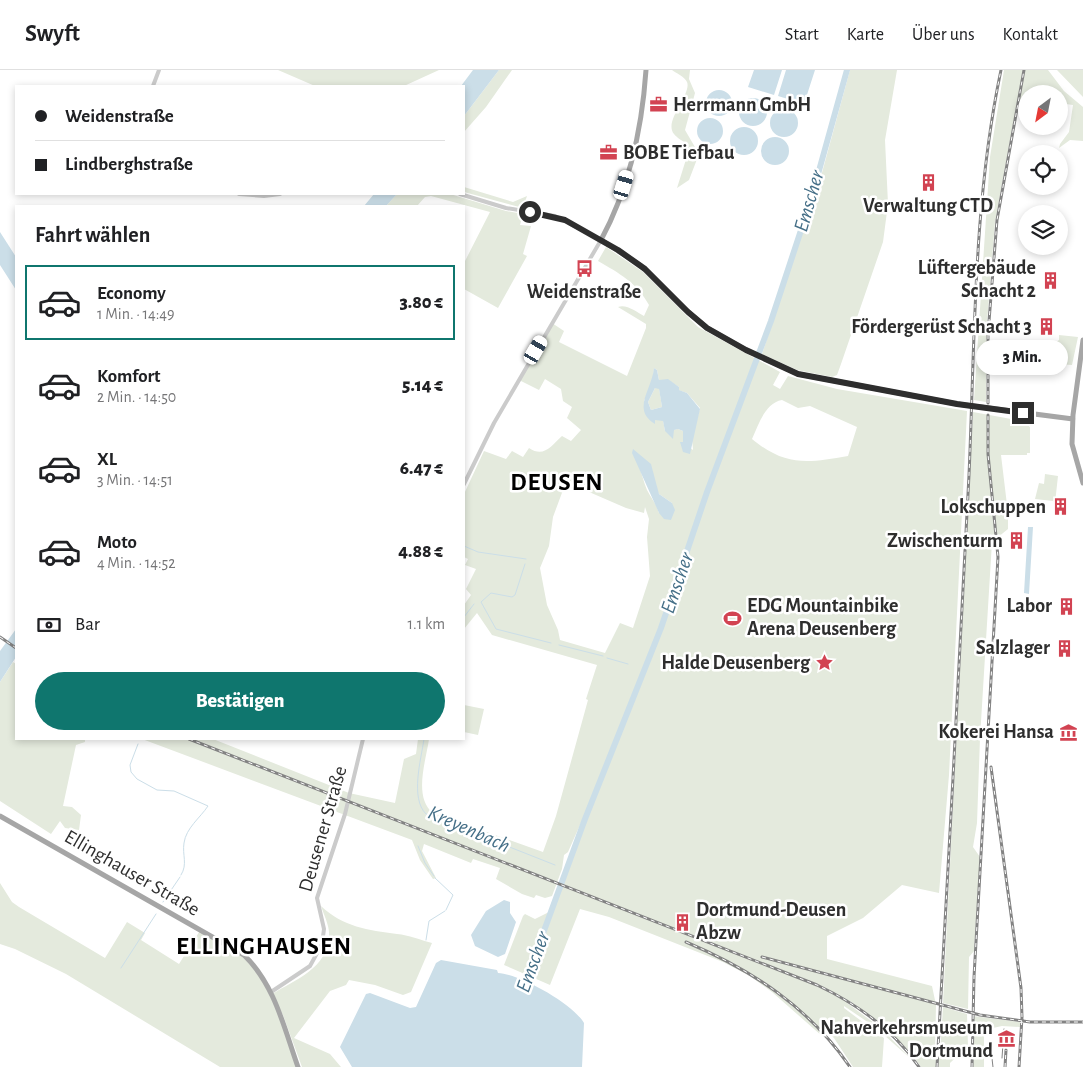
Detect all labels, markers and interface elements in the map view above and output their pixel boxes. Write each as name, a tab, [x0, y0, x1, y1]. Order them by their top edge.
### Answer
text: Swyft	[25, 22, 80, 46]
text: Start	[785, 26, 819, 44]
text: Karte	[847, 26, 884, 44]
text: Über uns	[912, 26, 975, 44]
text: Kontakt	[1003, 26, 1058, 44]
north arrow	[1018, 85, 1068, 135]
map controls	[1018, 85, 1068, 255]
office icon: Herrmann GmbH	[649, 95, 669, 115]
place label: Herrmann GmbH	[673, 95, 811, 115]
text: Weidenstraße	[65, 107, 174, 126]
office icon: BOBE Tiefbau	[599, 143, 619, 163]
place label: BOBE Tiefbau	[623, 143, 735, 163]
button: locate	[1018, 145, 1068, 195]
text: Lindberghstraße	[65, 155, 193, 174]
water label: Emscher	[790, 167, 828, 234]
car	[612, 168, 635, 202]
building icon: Verwaltung CTD	[918, 172, 938, 192]
place label: Verwaltung CTD	[863, 196, 993, 216]
route start	[519, 201, 541, 223]
button: layers	[1018, 205, 1068, 255]
text: Fahrt wählen	[35, 224, 150, 246]
bus stop icon: Weidenstraße	[574, 258, 594, 278]
place label: Lüftergebäude Schacht 2	[918, 258, 1036, 301]
building icon: Lüftergebäude Schacht 2	[1040, 270, 1060, 290]
icon: car	[37, 280, 82, 325]
place label: Weidenstraße	[527, 282, 641, 302]
text: Economy	[97, 284, 166, 303]
text: 3.80 €	[399, 293, 443, 312]
text: 1 Min. · 14:49	[97, 306, 175, 322]
place label: Fördergerüst Schacht 3	[851, 317, 1032, 337]
building icon: Fördergerüst Schacht 3	[1036, 317, 1056, 337]
car	[522, 333, 549, 367]
callout: 3 Min.	[977, 340, 1069, 376]
text: 3 Min.	[1003, 349, 1041, 365]
icon: car	[37, 363, 82, 408]
text: Komfort	[97, 367, 161, 386]
text: 5.14 €	[402, 376, 443, 395]
text: 2 Min. · 14:50	[97, 389, 176, 405]
route end	[1012, 402, 1034, 424]
icon: car	[37, 446, 82, 491]
text: XL	[97, 450, 117, 469]
text: 6.47 €	[400, 459, 443, 478]
district label: DEUSEN	[510, 470, 604, 495]
text: 3 Min. · 14:51	[97, 472, 173, 488]
place label: Lokschuppen	[941, 497, 1046, 517]
building icon: Lokschuppen	[1050, 497, 1070, 517]
icon: car	[37, 529, 82, 574]
place label: Zwischenturm	[887, 531, 1003, 551]
building icon: Zwischenturm	[1007, 531, 1027, 551]
text: Moto	[97, 533, 137, 552]
text: 4.88 €	[398, 542, 443, 561]
water label: Emscher	[657, 549, 698, 616]
text: 4 Min. · 14:52	[97, 555, 176, 571]
place label: EDG Mountainbike Arena Deusenberg	[747, 596, 899, 639]
place label: Labor	[1007, 596, 1052, 616]
building icon: Labor	[1056, 596, 1076, 616]
sports icon: EDG Mountainbike Arena Deusenberg	[723, 608, 743, 628]
icon: cash	[35, 611, 63, 639]
text: Bar	[75, 615, 100, 634]
text: 1.1 km	[408, 616, 445, 632]
place label: Salzlager	[976, 638, 1050, 658]
building icon: Salzlager	[1054, 638, 1074, 658]
place label: Halde Deusenberg	[661, 653, 811, 673]
place icon: Halde Deusenberg	[814, 653, 834, 673]
button: Bestätigen	[35, 672, 445, 730]
place label: Kokerei Hansa	[938, 722, 1054, 742]
museum icon: Kokerei Hansa	[1058, 722, 1078, 742]
street label: Deusener Straße	[295, 764, 351, 894]
water label: Kreyenbach	[425, 802, 513, 856]
street label: Ellinghauser Straße	[61, 826, 203, 920]
place label: Dortmund-Deusen Abzw	[696, 900, 846, 943]
building icon: Dortmund-Deusen Abzw	[672, 912, 692, 932]
water label: Emscher	[512, 928, 554, 995]
district label: ELLINGHAUSEN	[176, 934, 352, 959]
place label: Nahverkehrsmuseum Dortmund	[820, 1018, 993, 1061]
museum icon: Nahverkehrsmuseum Dortmund	[997, 1029, 1017, 1049]

